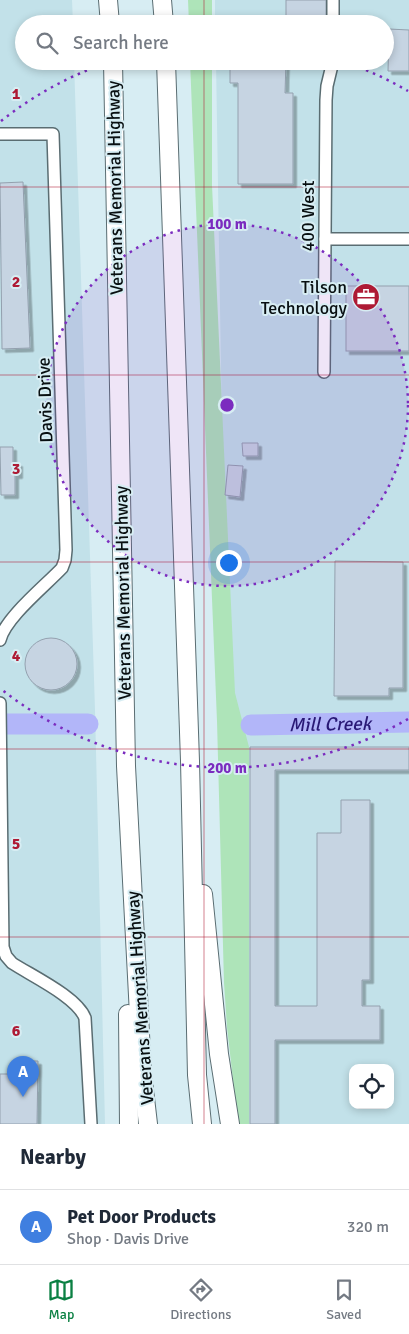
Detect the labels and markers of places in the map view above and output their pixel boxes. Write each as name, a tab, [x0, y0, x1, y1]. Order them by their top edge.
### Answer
place label: Tilson Technology	[261, 276, 348, 319]
office icon: Tilson Technology	[351, 282, 381, 312]
centre of rings	[218, 396, 236, 414]
pin: A	[7, 1056, 39, 1097]

